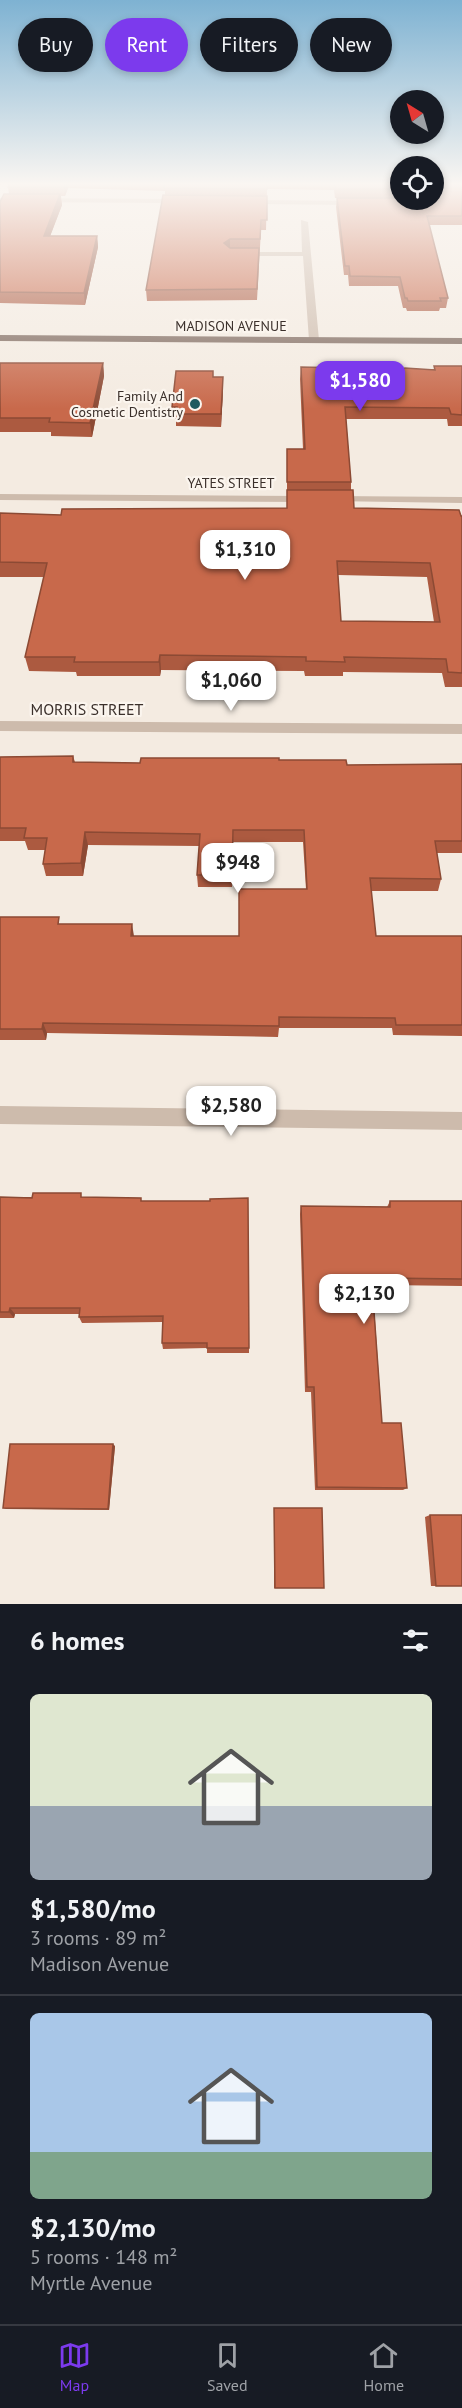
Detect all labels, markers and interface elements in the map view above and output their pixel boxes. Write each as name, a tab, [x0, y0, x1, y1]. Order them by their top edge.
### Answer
chip: Buy	[18, 18, 93, 72]
chip: Rent	[105, 18, 188, 72]
chip: Filters	[200, 18, 298, 72]
chip: New	[310, 18, 392, 72]
north arrow	[390, 90, 444, 144]
map controls	[390, 90, 444, 210]
button: locate	[390, 156, 444, 210]
street label: MADISON AVENUE	[175, 317, 287, 335]
pin: $1,580	[311, 361, 409, 412]
text: $1,580	[329, 367, 391, 393]
place label: Family And Cosmetic Dentistry	[71, 387, 183, 421]
marker: Family And Cosmetic Dentistry	[188, 397, 202, 411]
street label: YATES STREET	[188, 474, 275, 492]
pin: $1,310	[196, 530, 294, 581]
text: $1,310	[214, 536, 276, 562]
pin: $1,060	[182, 661, 280, 712]
text: $1,060	[200, 667, 262, 693]
street label: MORRIS STREET	[31, 699, 144, 719]
pin: $948	[202, 843, 274, 894]
text: $948	[215, 849, 261, 875]
pin: $2,580	[182, 1086, 280, 1137]
text: $2,580	[200, 1092, 262, 1118]
pin: $2,130	[315, 1274, 413, 1325]
text: $2,130	[333, 1280, 395, 1306]
text: 6 homes	[30, 1624, 125, 1657]
icon: filters	[399, 1624, 432, 1657]
icon: home	[177, 1733, 285, 1841]
text: $1,580/mo	[30, 1892, 156, 1925]
text: 3 rooms · 89 m²	[30, 1925, 166, 1951]
text: Madison Avenue	[30, 1951, 169, 1977]
icon: home	[177, 2052, 285, 2160]
text: $2,130/mo	[30, 2211, 156, 2244]
text: 5 rooms · 148 m²	[30, 2244, 177, 2270]
text: Myrtle Avenue	[30, 2270, 152, 2296]
tab: Map	[58, 2339, 91, 2395]
tab: Saved	[207, 2339, 248, 2395]
tab: Home	[364, 2339, 404, 2395]

